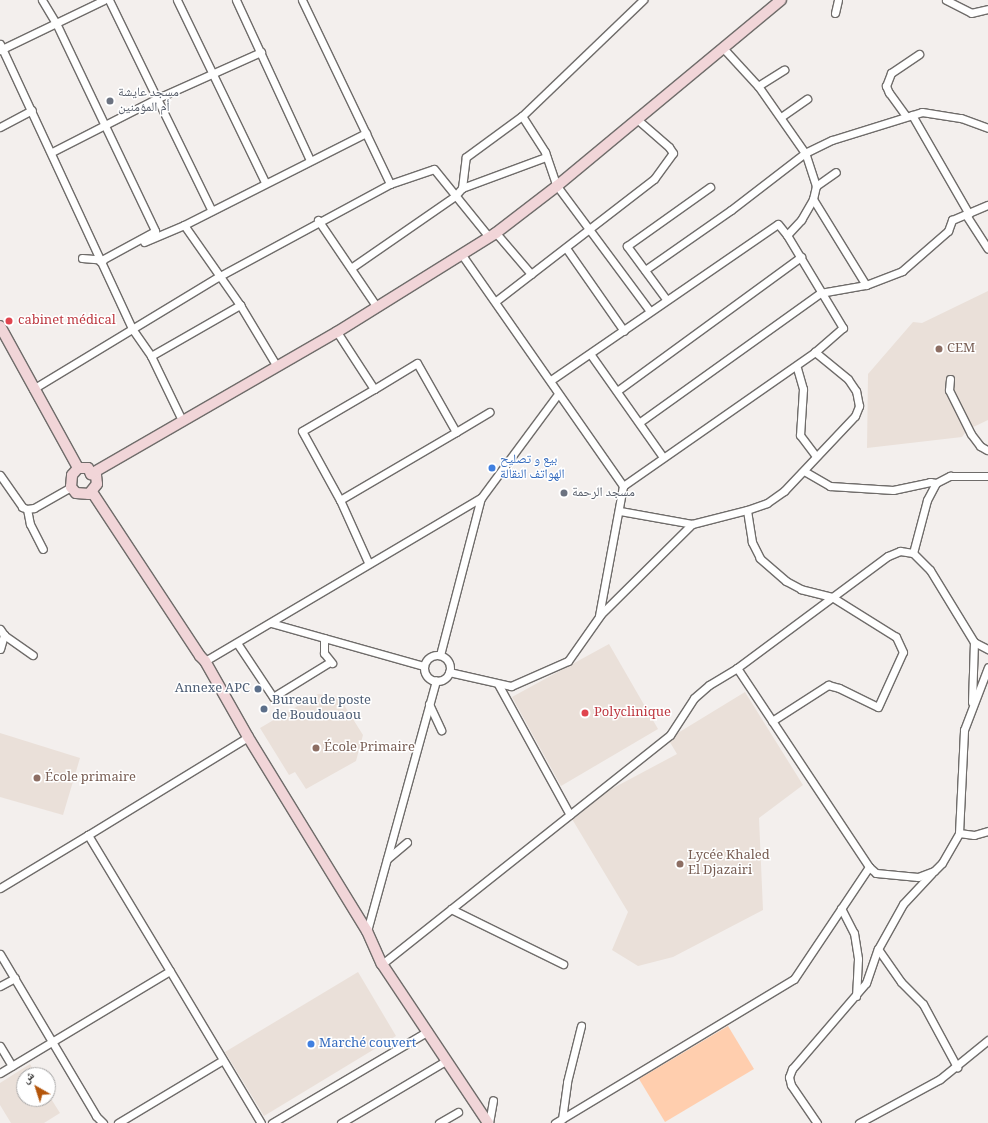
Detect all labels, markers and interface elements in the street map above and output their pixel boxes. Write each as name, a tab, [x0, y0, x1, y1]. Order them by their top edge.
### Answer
place label: مسجد عايشة أم المؤمنين	[118, 86, 179, 117]
marker: مسجد عايشة أم المؤمنين	[105, 96, 115, 106]
place label: cabinet médical	[18, 313, 116, 329]
marker: cabinet médical	[3, 315, 15, 327]
place label: CEM	[947, 341, 975, 357]
marker: CEM	[934, 344, 944, 354]
place label: بيع و تصليح الهواتف النقالة	[500, 453, 565, 484]
marker: بيع و تصليح الهواتف النقالة	[487, 463, 497, 473]
place label: مسجد الرحمة	[572, 485, 635, 501]
marker: مسجد الرحمة	[559, 488, 569, 498]
place label: Annexe APC	[175, 681, 250, 697]
marker: Annexe APC	[253, 684, 263, 694]
place label: Bureau de poste de Boudouaou	[272, 694, 371, 725]
marker: Bureau de poste de Boudouaou	[259, 704, 269, 714]
place label: Polyclinique	[594, 705, 671, 721]
marker: Polyclinique	[579, 707, 591, 719]
place label: École Primaire	[324, 740, 415, 756]
marker: École Primaire	[311, 743, 321, 753]
place label: École primaire	[45, 770, 136, 786]
marker: École primaire	[32, 773, 42, 783]
place label: Lycée Khaled El Djazairi	[688, 849, 770, 880]
marker: Lycée Khaled El Djazairi	[675, 859, 685, 869]
place label: Marché couvert	[319, 1036, 416, 1052]
marker: Marché couvert	[306, 1039, 316, 1049]
north arrow	[16, 1067, 56, 1107]
text: ش	[18, 1067, 39, 1089]

